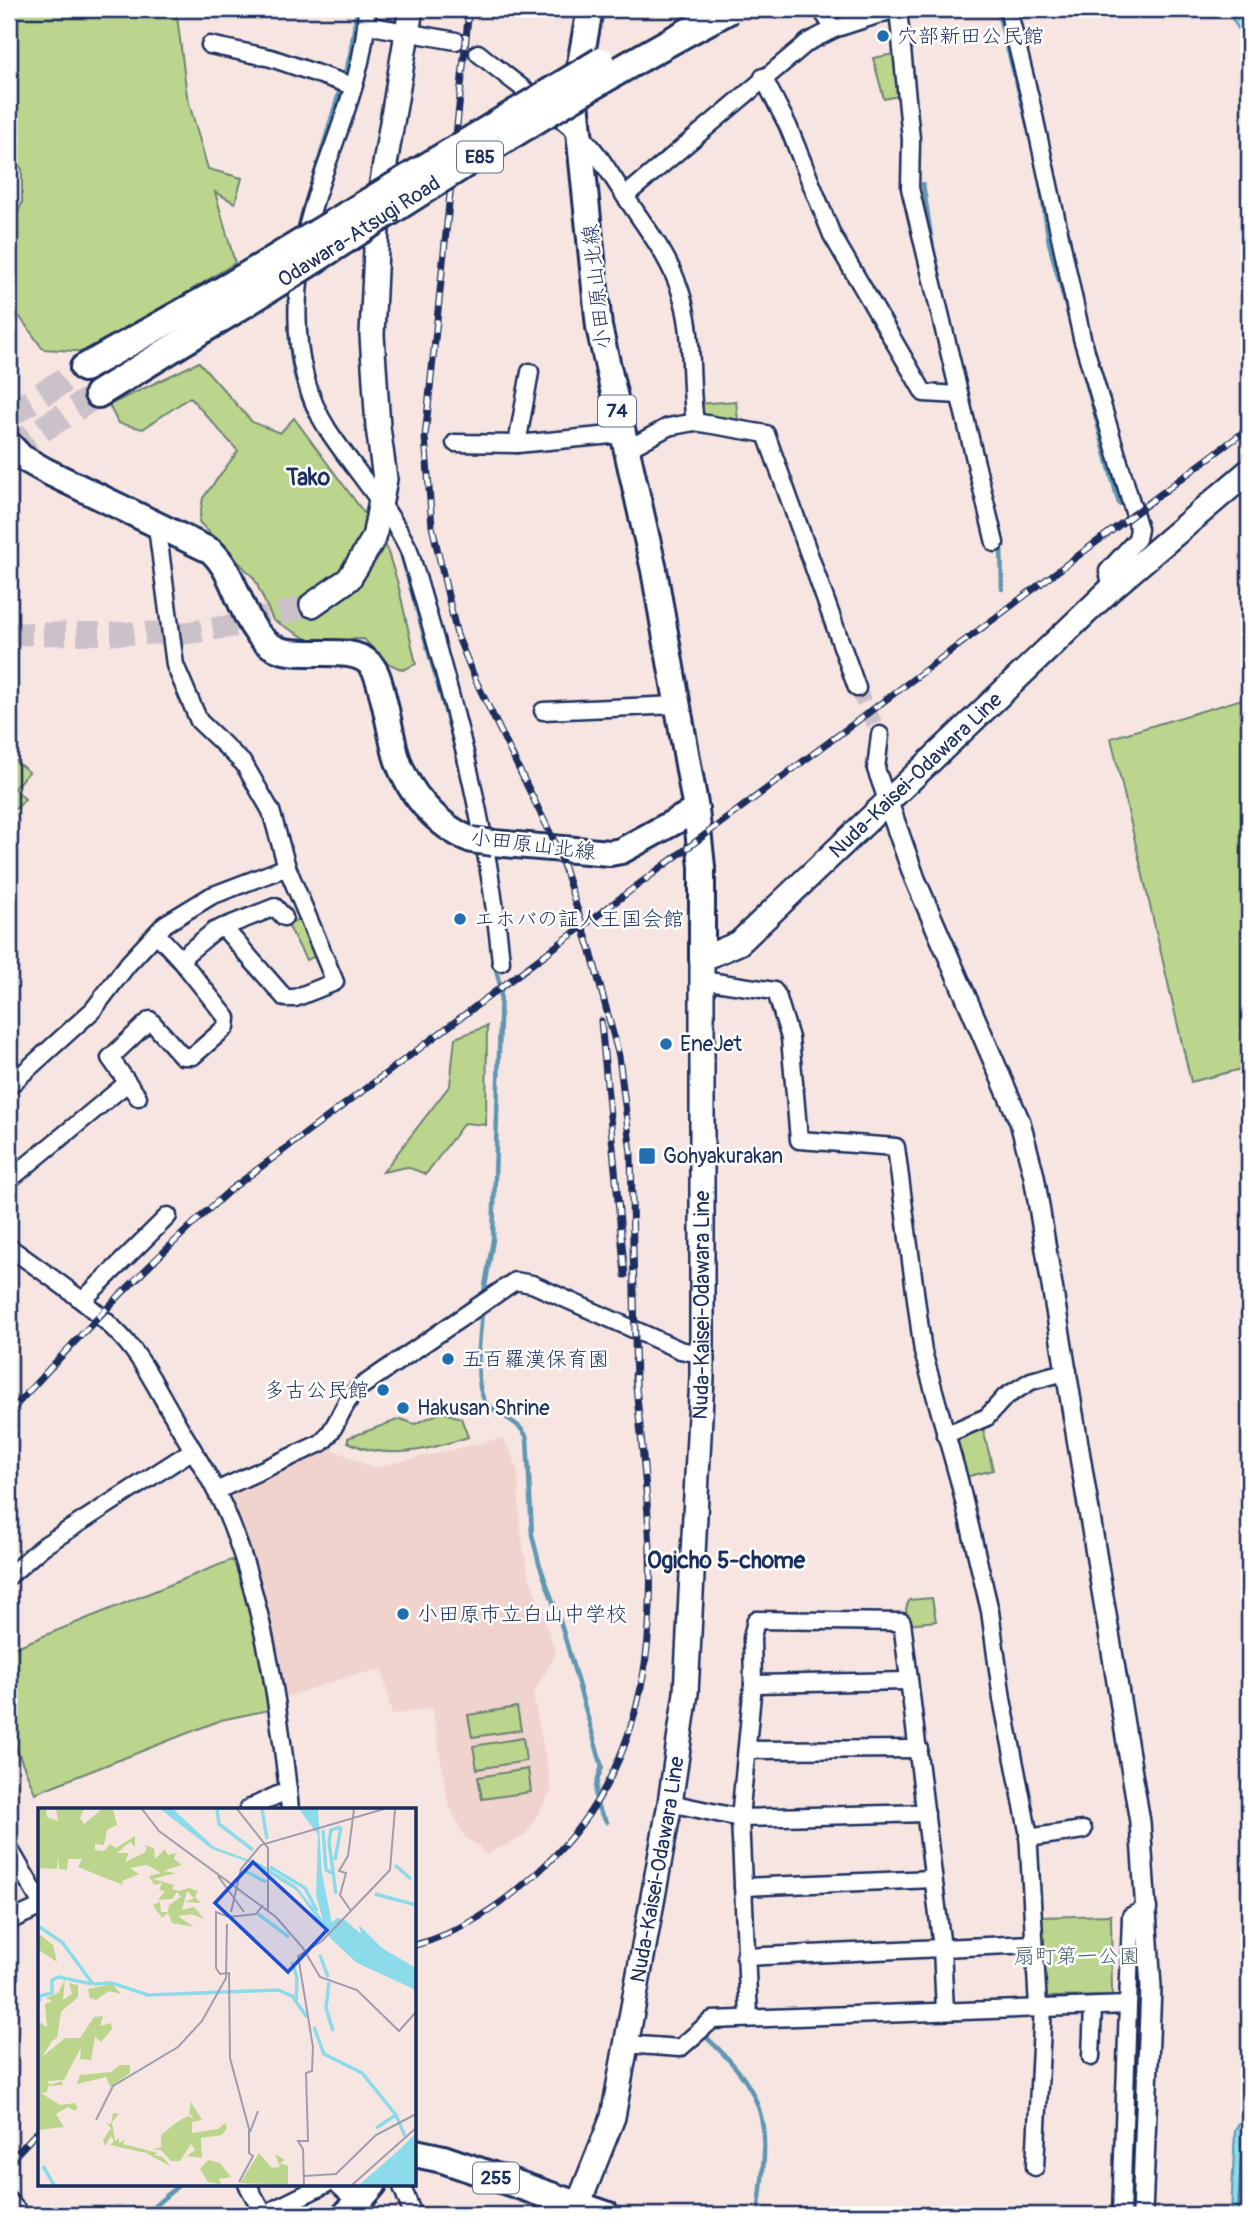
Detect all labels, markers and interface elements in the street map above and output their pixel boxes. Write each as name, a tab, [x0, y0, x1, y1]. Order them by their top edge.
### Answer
place label: 穴部新田公民館	[897, 23, 1044, 50]
marker: 穴部新田公民館	[875, 28, 891, 44]
road number: E85	[457, 141, 503, 172]
street label: Odawara-Atsugi Road	[272, 170, 445, 293]
street label: 小田原山北線	[577, 223, 617, 351]
road number: 74	[598, 396, 636, 426]
district label: Tako	[285, 463, 331, 492]
street label: Nuda-Kaisei-Odawara Line	[823, 686, 1008, 864]
street label: 小田原山北線	[469, 824, 597, 866]
place label: エホバの証人王国会館	[474, 906, 684, 933]
marker: エホバの証人王国会館	[452, 911, 468, 927]
place label: EneJet	[680, 1031, 743, 1058]
marker: EneJet	[658, 1036, 674, 1052]
place label: Gohyakurakan	[663, 1143, 783, 1170]
marker: Gohyakurakan	[637, 1146, 657, 1166]
street label: Nuda-Kaisei-Odawara Line	[686, 1190, 716, 1420]
place label: 五百羅漢保育園	[462, 1346, 609, 1373]
marker: 五百羅漢保育園	[440, 1351, 456, 1367]
place label: 多古公民館	[264, 1377, 369, 1404]
marker: 多古公民館	[375, 1382, 391, 1398]
place label: Hakusan Shrine	[417, 1395, 550, 1422]
marker: Hakusan Shrine	[395, 1400, 411, 1416]
district label: Ogicho 5-chome	[647, 1546, 806, 1575]
place label: 小田原市立白山中学校	[417, 1601, 627, 1628]
marker: 小田原市立白山中学校	[395, 1606, 411, 1622]
street label: Nuda-Kaisei-Odawara Line	[624, 1754, 690, 1985]
inset map	[38, 1808, 416, 2186]
park label: 扇町第一公園	[1014, 1943, 1140, 1970]
road number: 255	[473, 2162, 519, 2194]

